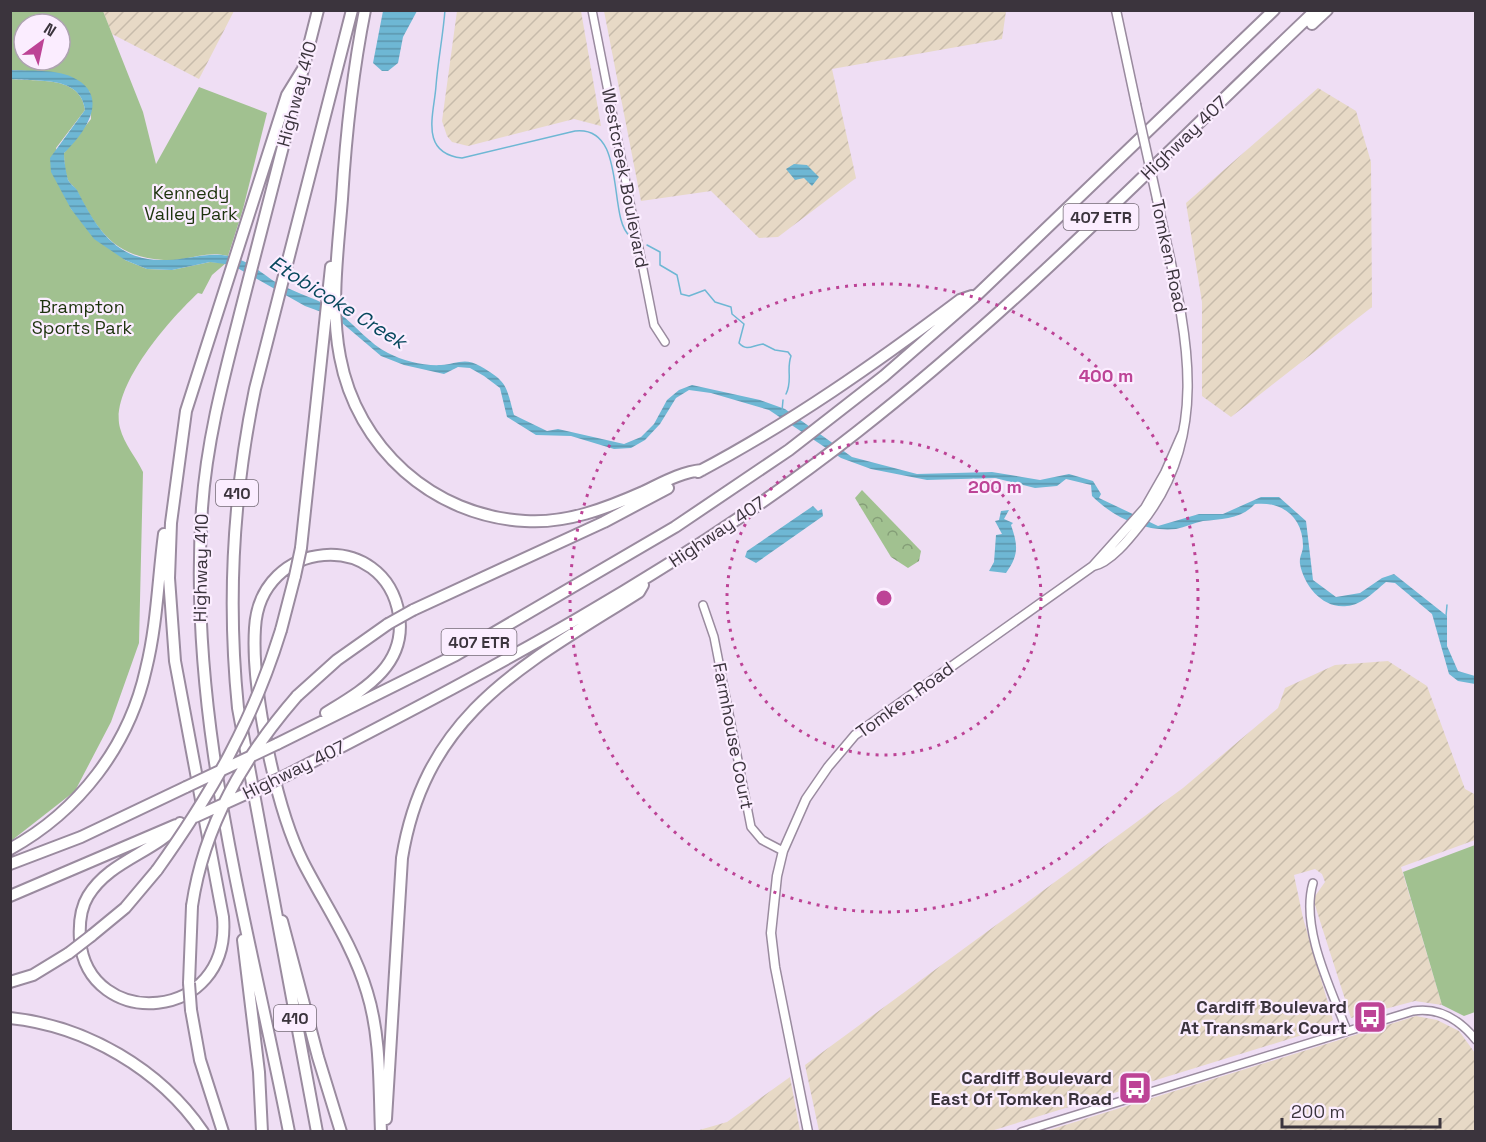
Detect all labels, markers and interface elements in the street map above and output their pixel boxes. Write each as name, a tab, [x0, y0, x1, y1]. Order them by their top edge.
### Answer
north arrow	[12, 12, 72, 72]
text: N	[40, 18, 60, 42]
street label: Highway 410	[271, 38, 322, 149]
street label: Westcreek Boulevard	[597, 86, 654, 270]
street label: Highway 407	[1136, 91, 1232, 185]
park label: Kennedy Valley Park	[144, 181, 238, 225]
street label: Tomken Road	[1146, 197, 1193, 315]
road number: 407 ETR	[1064, 204, 1138, 230]
water label: Etobicoke Creek	[265, 250, 413, 356]
park label: Brampton Sports Park	[32, 295, 132, 339]
text: 400 m	[1079, 364, 1133, 387]
text: 200 m	[968, 475, 1022, 498]
road number: 410	[216, 480, 258, 506]
street label: Highway 407	[664, 491, 769, 572]
street label: Highway 410	[188, 513, 213, 622]
centre of rings	[874, 588, 894, 608]
road number: 407 ETR	[442, 629, 516, 655]
street label: Tomken Road	[851, 656, 958, 743]
street label: Farmhouse Court	[708, 661, 759, 811]
street label: Highway 407	[239, 735, 349, 804]
place label: Cardiff Boulevard At Transmark Court	[1180, 995, 1347, 1039]
bus stop icon: Cardiff Boulevard At Transmark Court	[1352, 999, 1388, 1035]
road number: 410	[274, 1005, 316, 1031]
place label: Cardiff Boulevard East Of Tomken Road	[931, 1066, 1112, 1110]
bus stop icon: Cardiff Boulevard East Of Tomken Road	[1117, 1070, 1153, 1106]
scale bar	[1282, 1091, 1440, 1129]
text: 200 m	[1291, 1100, 1345, 1123]

